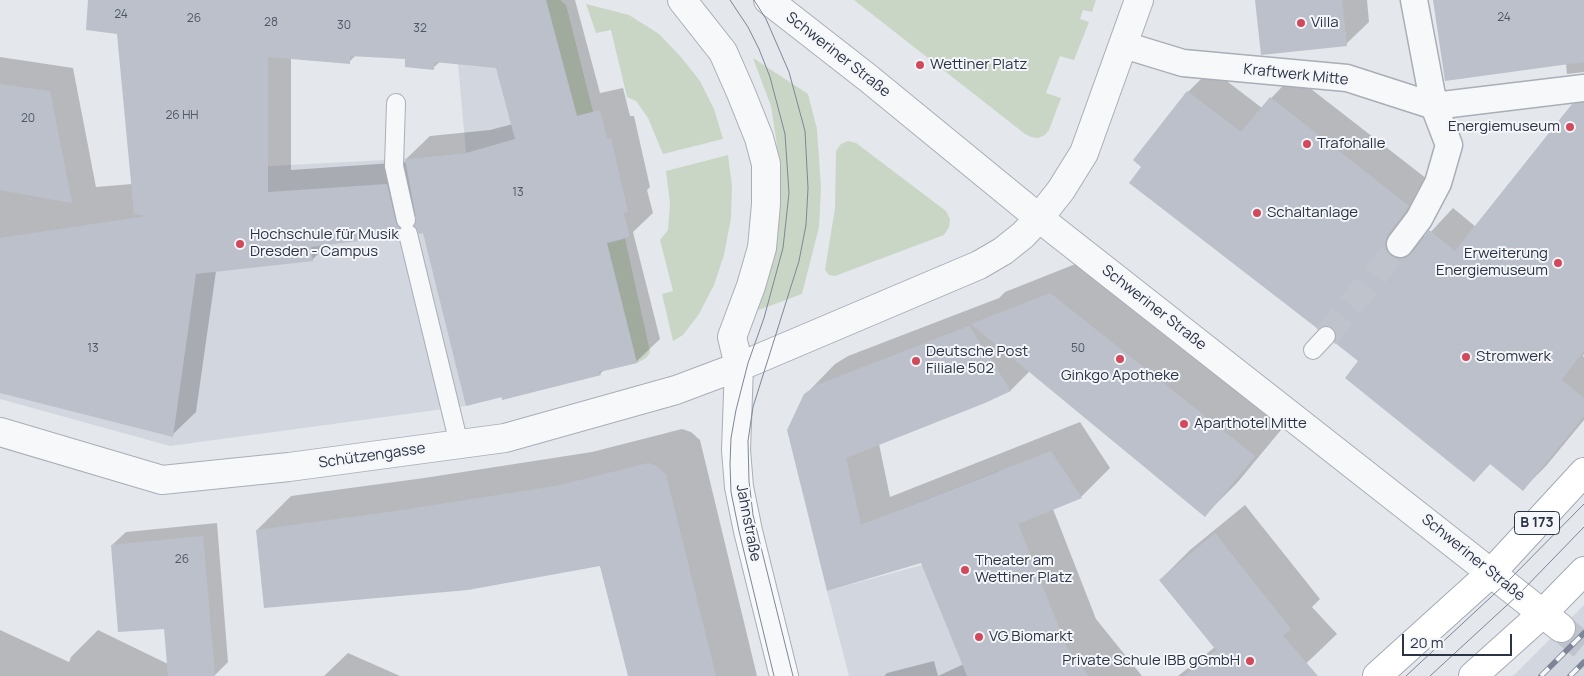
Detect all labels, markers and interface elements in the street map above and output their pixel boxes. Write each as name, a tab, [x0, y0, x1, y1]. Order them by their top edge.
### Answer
house number: 24	[114, 8, 128, 22]
street label: Schweriner Straße	[782, 9, 894, 101]
house number: 24	[1497, 11, 1511, 25]
house number: 26	[187, 12, 201, 26]
place label: Villa	[1311, 14, 1339, 32]
house number: 28	[264, 16, 278, 30]
marker: Villa	[1295, 17, 1307, 29]
house number: 30	[337, 19, 351, 33]
house number: 32	[413, 22, 427, 36]
place label: Wettiner Platz	[930, 56, 1027, 74]
marker: Wettiner Platz	[914, 59, 926, 71]
street label: Kraftwerk Mitte	[1243, 61, 1349, 89]
house number: 26 HH	[165, 109, 199, 123]
house number: 20	[21, 112, 35, 126]
place label: Energiemuseum	[1448, 118, 1560, 136]
marker: Energiemuseum	[1564, 121, 1576, 133]
place label: Trafohalle	[1317, 135, 1386, 153]
marker: Trafohalle	[1301, 138, 1313, 150]
house number: 13	[512, 186, 524, 200]
place label: Schaltanlage	[1267, 204, 1358, 222]
marker: Schaltanlage	[1251, 207, 1263, 219]
place label: Hochschule für Musik Dresden - Campus	[250, 226, 399, 261]
marker: Hochschule für Musik Dresden - Campus	[234, 238, 246, 250]
place label: Erweiterung Energiemuseum	[1436, 245, 1548, 280]
marker: Erweiterung Energiemuseum	[1552, 257, 1564, 269]
street label: Schweriner Straße	[1098, 262, 1210, 354]
house number: 13	[87, 342, 99, 356]
house number: 50	[1071, 342, 1085, 356]
place label: Deutsche Post Filiale 502	[926, 343, 1028, 378]
place label: Stromwerk	[1476, 348, 1551, 366]
marker: Stromwerk	[1460, 351, 1472, 363]
marker: Ginkgo Apotheke	[1114, 353, 1126, 365]
marker: Deutsche Post Filiale 502	[910, 355, 922, 367]
place label: Ginkgo Apotheke	[1061, 367, 1179, 385]
place label: Aparthotel Mitte	[1194, 415, 1307, 433]
marker: Aparthotel Mitte	[1178, 418, 1190, 430]
street label: Schützengasse	[317, 440, 427, 472]
street label: Jahnstraße	[732, 483, 764, 563]
street label: Schweriner Straße	[1418, 511, 1528, 605]
road number: B 173	[1514, 512, 1560, 534]
place label: Theater am Wettiner Platz	[975, 552, 1072, 587]
house number: 26	[175, 553, 189, 567]
marker: Theater am Wettiner Platz	[959, 564, 971, 576]
scale bar	[1404, 624, 1514, 656]
place label: VG Biomarkt	[989, 628, 1073, 646]
marker: VG Biomarkt	[973, 631, 985, 643]
text: 20 m	[1410, 632, 1443, 653]
place label: Private Schule IBB gGmbH	[1062, 652, 1240, 670]
marker: Private Schule IBB gGmbH	[1244, 655, 1256, 667]

